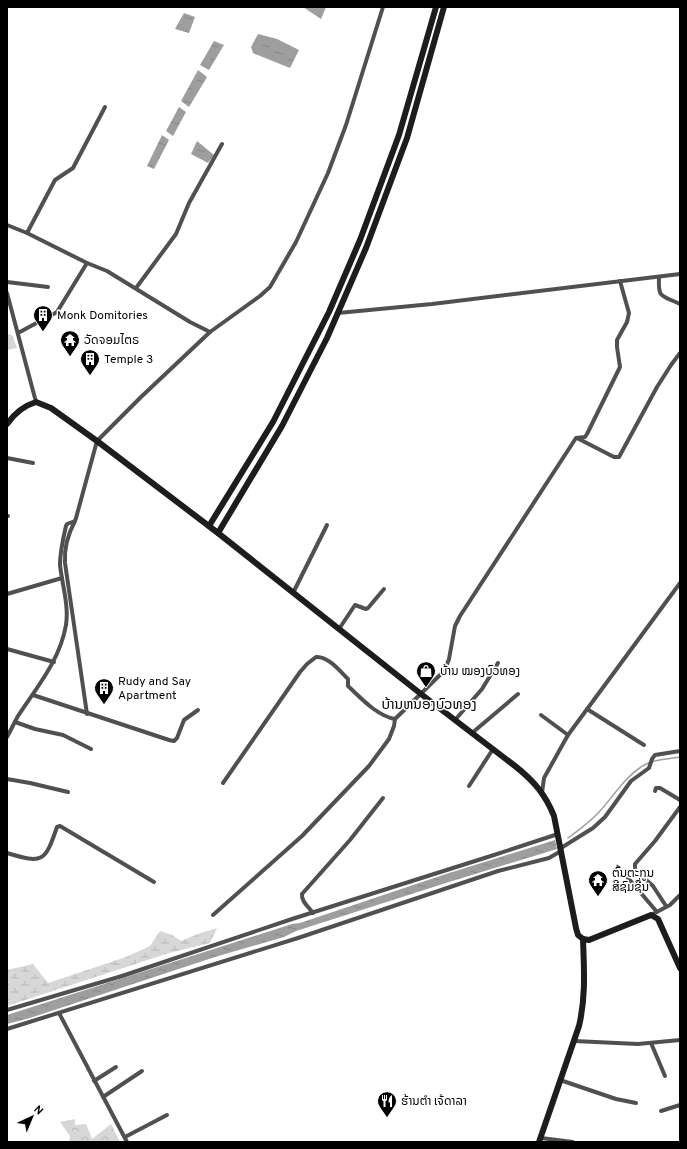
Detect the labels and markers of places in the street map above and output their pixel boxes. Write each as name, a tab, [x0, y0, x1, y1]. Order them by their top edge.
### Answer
building icon: Monk Domitories	[32, 304, 54, 332]
place label: Monk Domitories	[57, 308, 148, 324]
temple icon: ວັດຈອມໄຕຣ	[59, 329, 81, 357]
place label: ວັດຈອມໄຕຣ	[84, 333, 139, 349]
building icon: Temple 3	[79, 348, 101, 376]
place label: Temple 3	[104, 352, 153, 368]
shop icon: ບ້ານ ໝອງບົວທອງ	[415, 660, 437, 688]
place label: ບ້ານ ໝອງບົວທອງ	[440, 664, 520, 680]
place label: Rudy and Say Apartment	[118, 674, 191, 704]
building icon: Rudy and Say Apartment	[93, 677, 115, 705]
place label: ຕົ້ນຕະກູນ ສີຊົມຊື່ນ	[612, 864, 654, 896]
temple icon: ຕົ້ນຕະກູນ ສີຊົມຊື່ນ	[587, 869, 609, 897]
restaurant icon: ຮ້ານຕຳ ເຈ້ດາລາ	[376, 1090, 398, 1118]
place label: ຮ້ານຕຳ ເຈ້ດາລາ	[401, 1094, 467, 1110]

